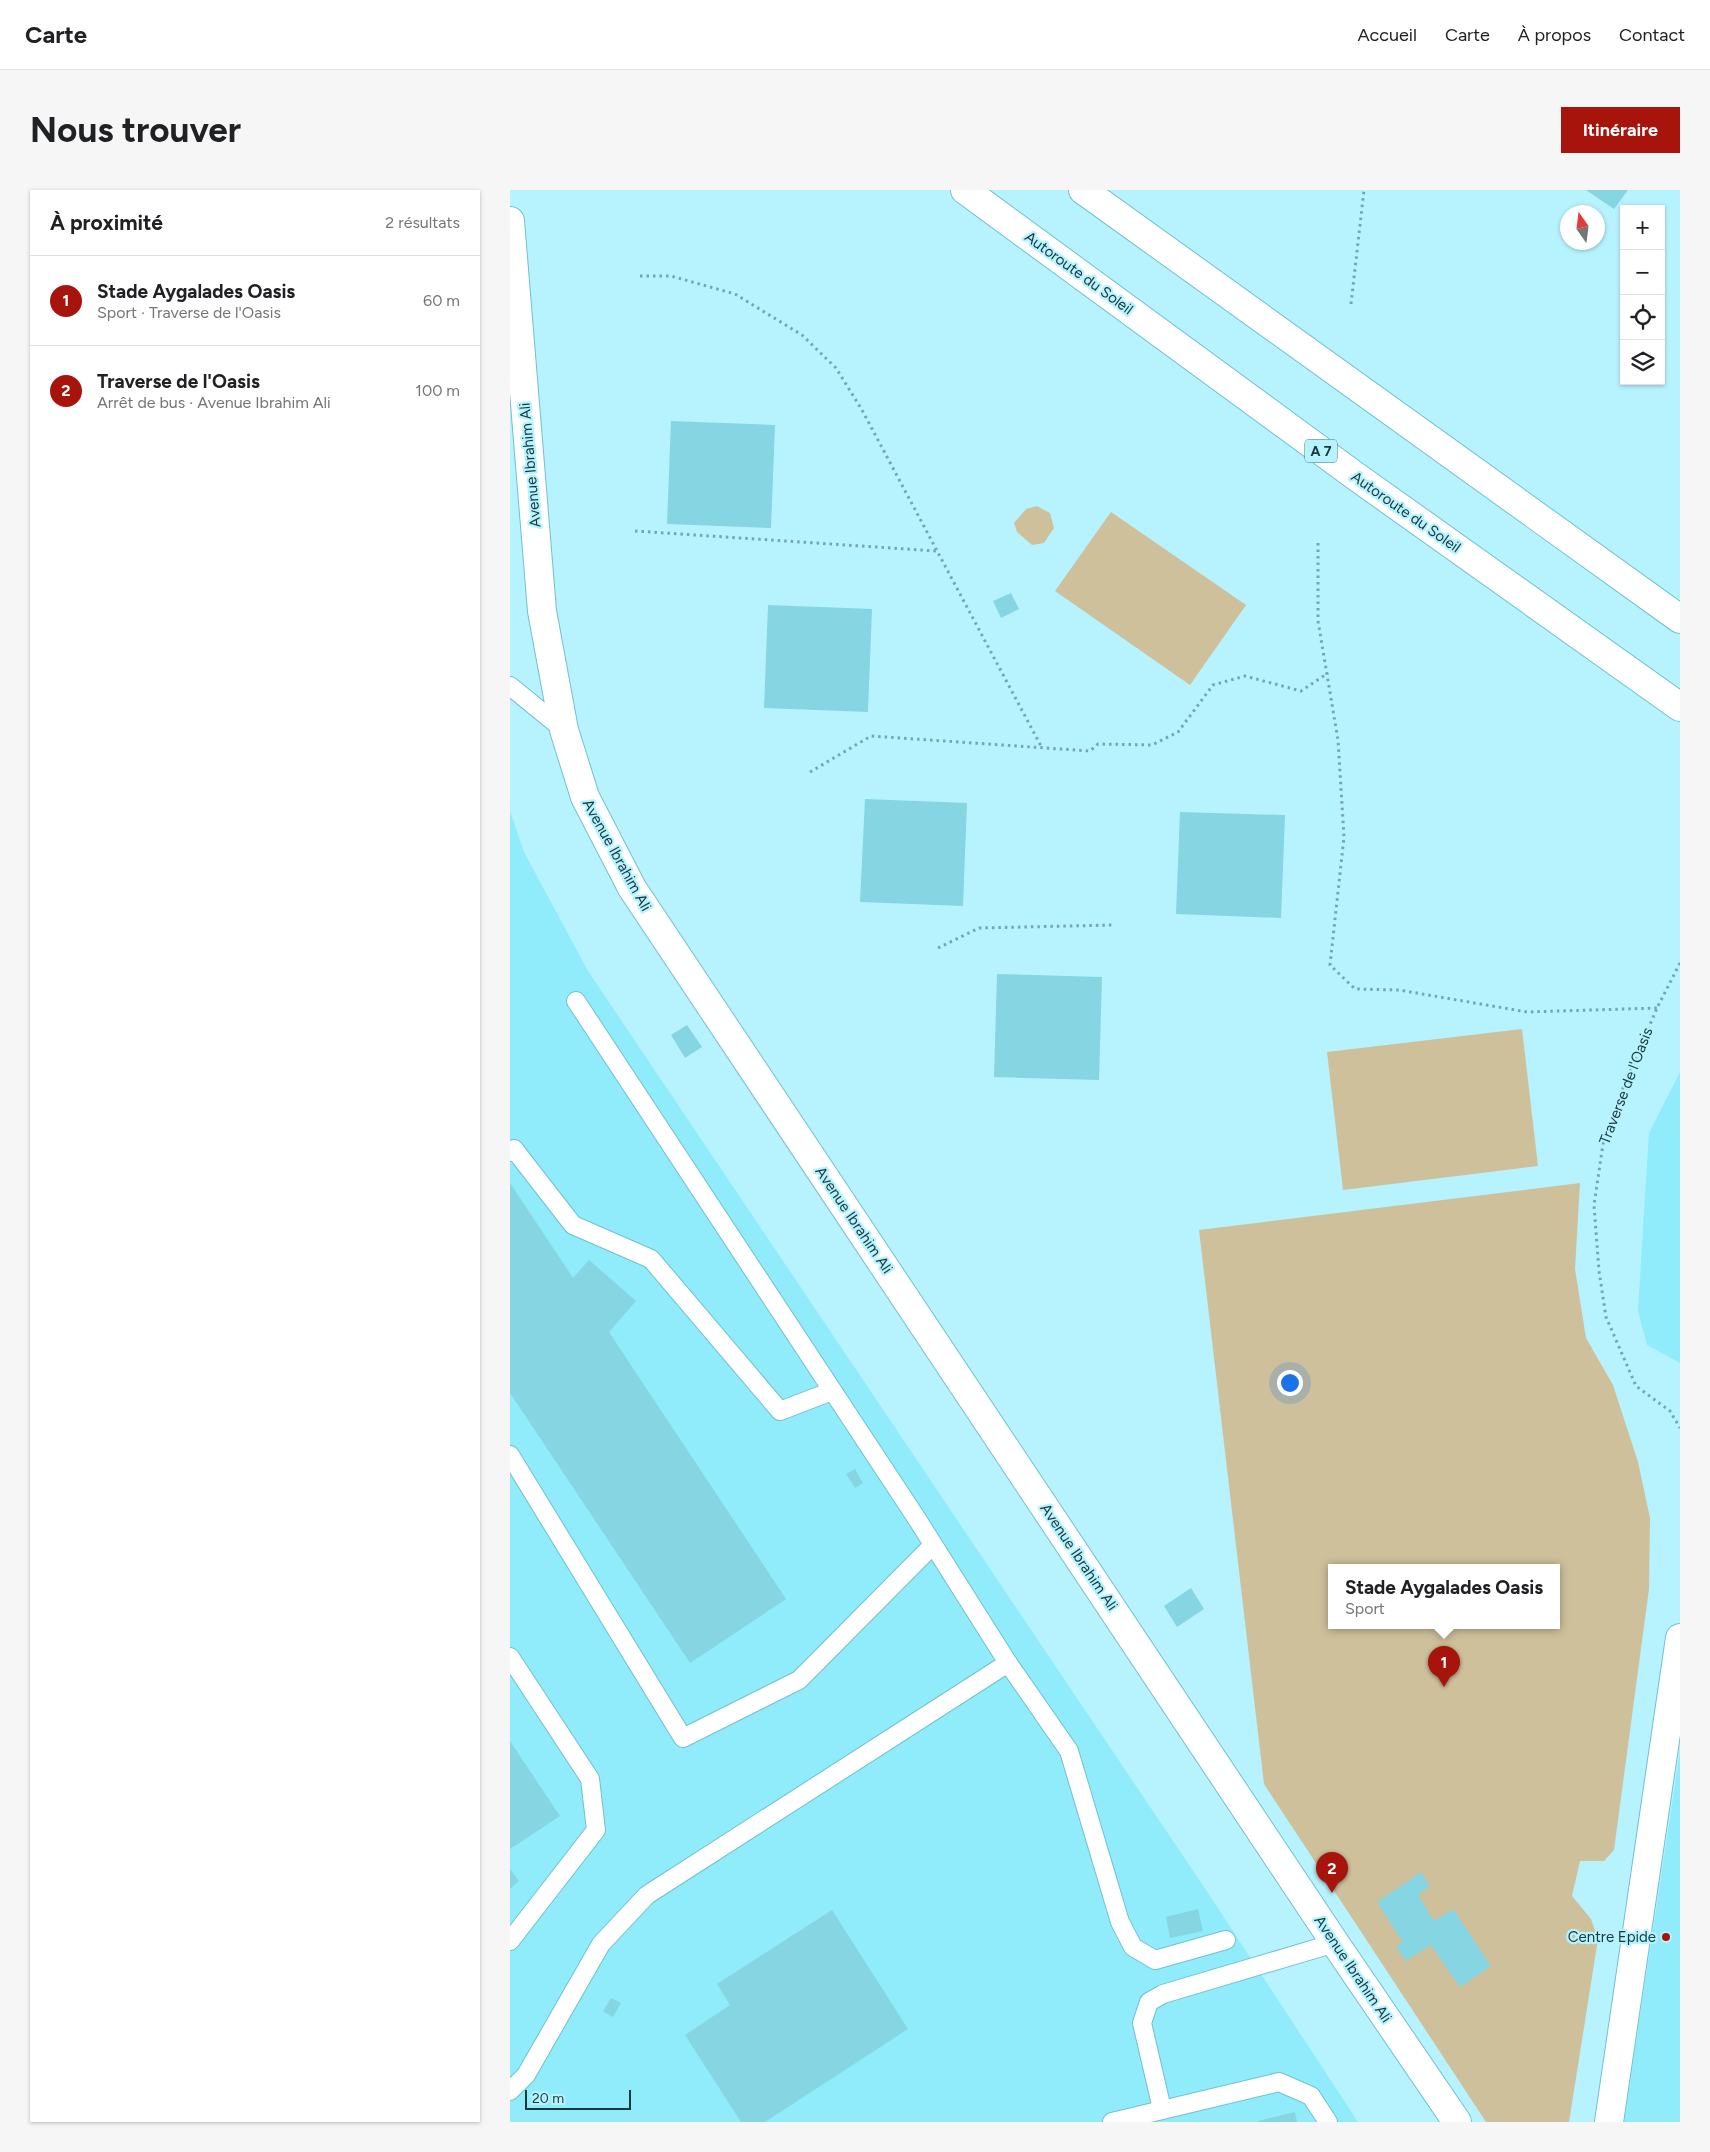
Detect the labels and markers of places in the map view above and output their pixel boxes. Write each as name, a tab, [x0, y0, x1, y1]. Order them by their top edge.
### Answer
pin: 1	[1428, 1646, 1460, 1687]
pin: 2	[1316, 1852, 1348, 1893]
place label: Centre Epide	[1568, 1928, 1656, 1946]
marker: Centre Epide	[1660, 1931, 1672, 1943]

